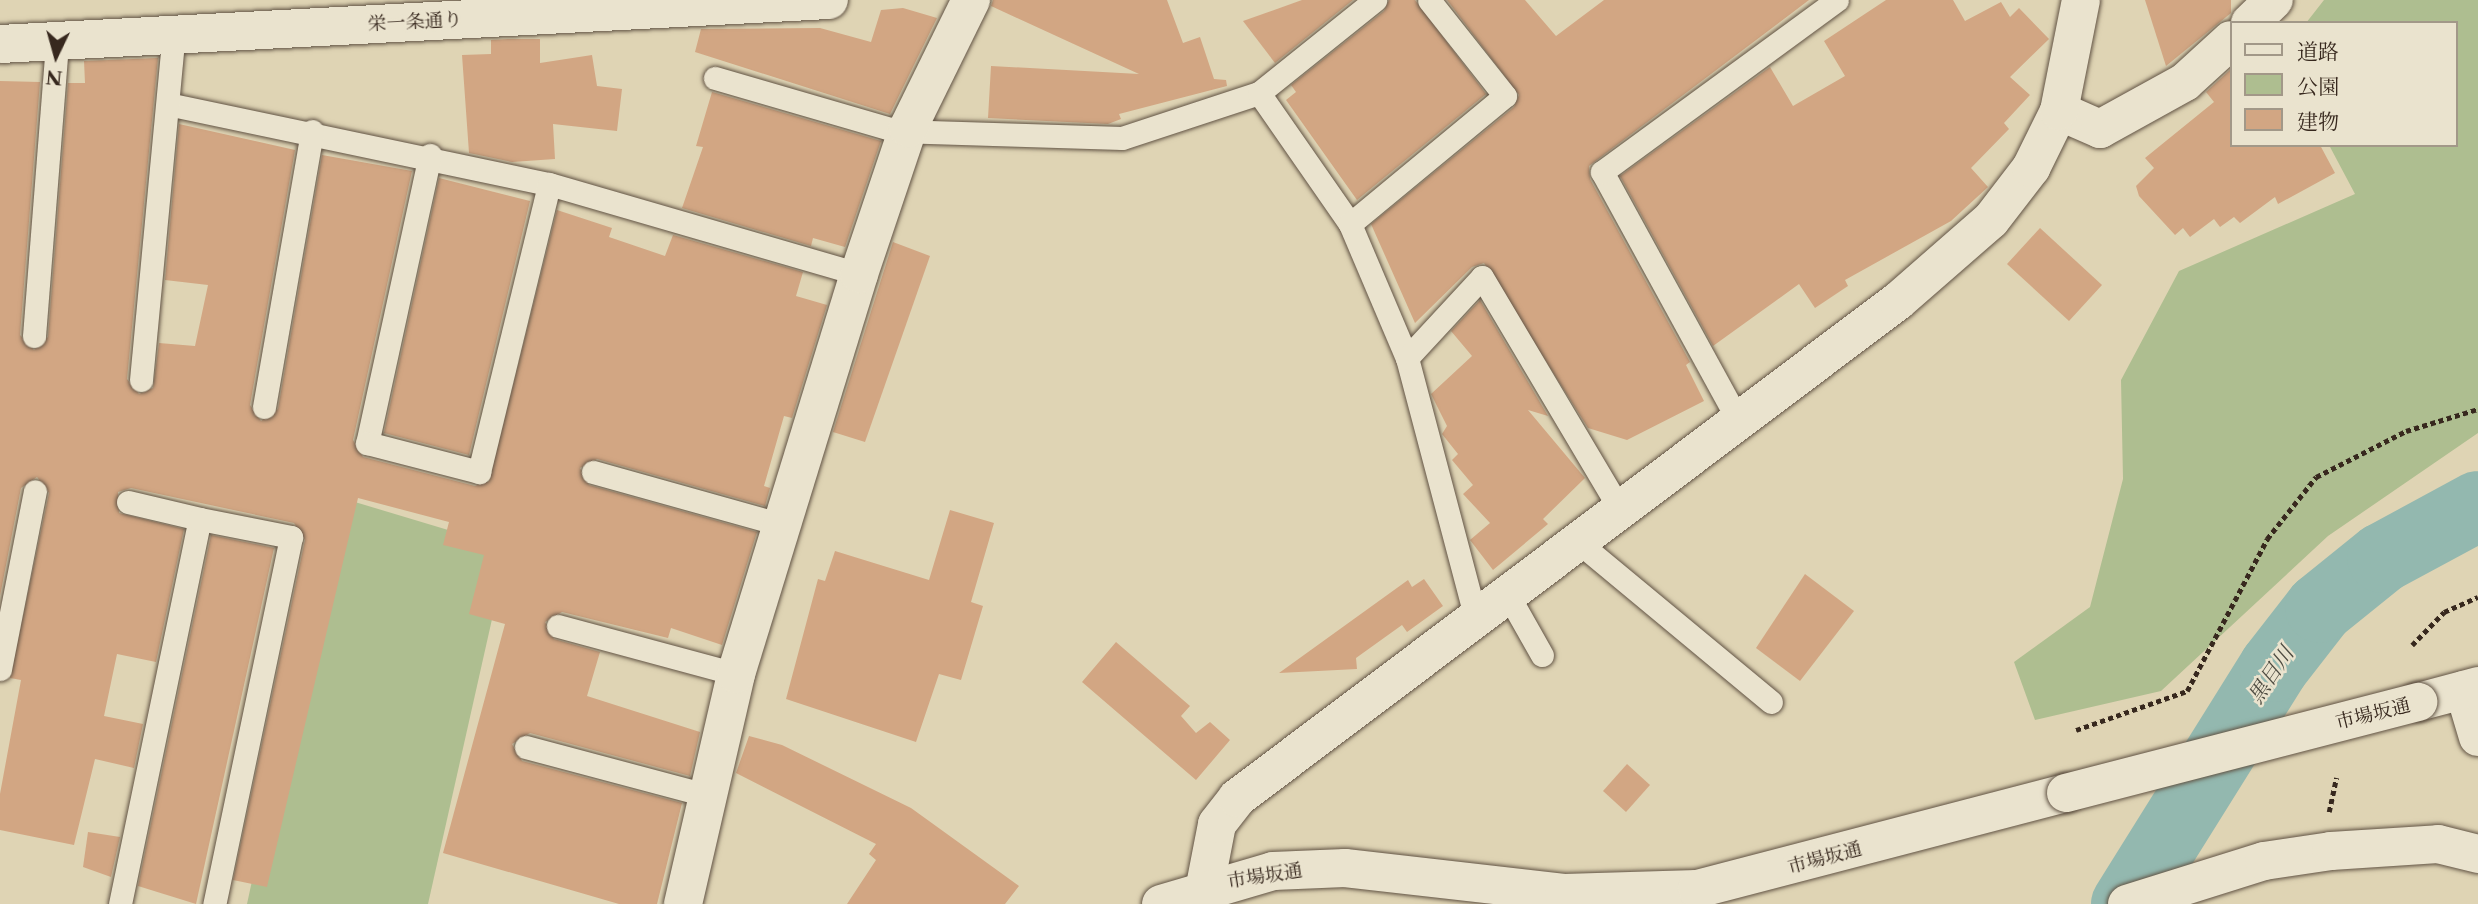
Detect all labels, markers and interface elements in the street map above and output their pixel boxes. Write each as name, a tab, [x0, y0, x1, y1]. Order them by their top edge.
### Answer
street label: 栄一条通り	[367, 8, 463, 36]
north arrow	[21, 21, 91, 91]
legend	[2230, 21, 2457, 147]
text: 道路	[2297, 39, 2339, 64]
text: N	[45, 65, 63, 90]
text: 公園	[2297, 74, 2339, 99]
text: 建物	[2297, 109, 2339, 134]
water label: 黒目川	[2243, 642, 2299, 708]
street label: 市場坂通	[2333, 694, 2413, 734]
street label: 市場坂通	[1785, 837, 1865, 879]
street label: 市場坂通	[1226, 859, 1304, 893]

